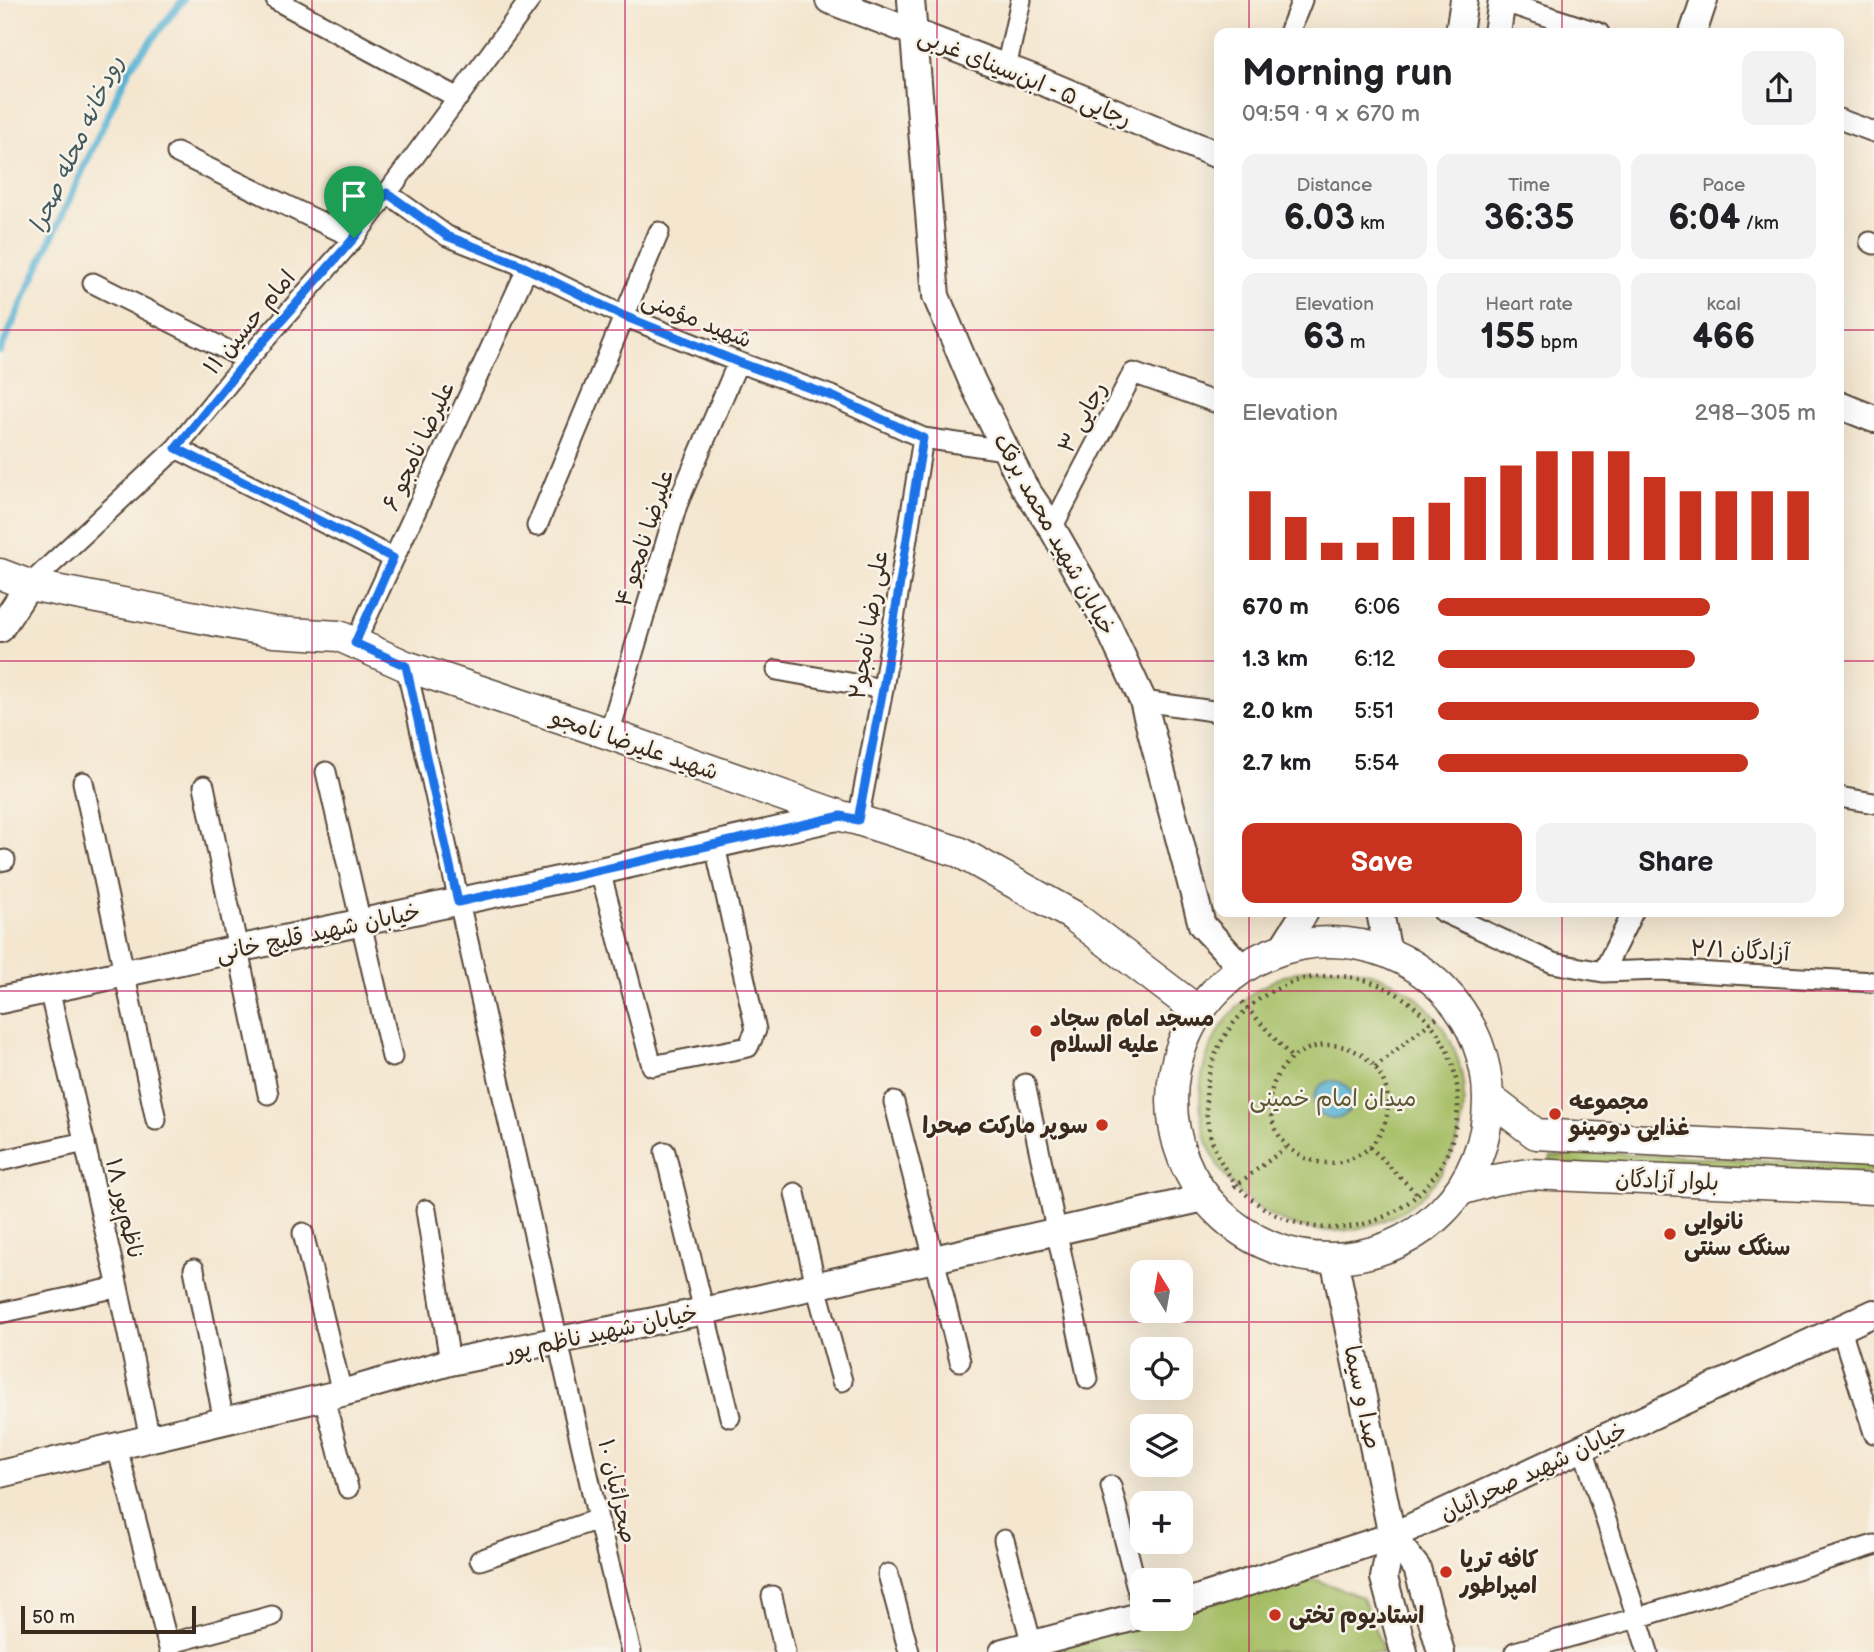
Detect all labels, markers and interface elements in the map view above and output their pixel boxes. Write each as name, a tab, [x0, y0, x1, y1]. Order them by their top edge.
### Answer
street label: رجایی ۵ - ابن‌سینای غربی	[914, 22, 1135, 134]
water label: رودخانه محله صحرا	[23, 51, 130, 237]
text: Morning run	[1242, 51, 1453, 96]
button: share	[1742, 51, 1816, 125]
text: 09:59 · 9 × 670 m	[1242, 100, 1420, 128]
pin	[324, 166, 384, 238]
text: Distance	[1296, 174, 1372, 197]
text: Time	[1508, 174, 1550, 197]
text: Pace	[1702, 174, 1745, 197]
icon: arrive	[335, 177, 373, 215]
text: 6.03	[1284, 197, 1355, 240]
text: 36:35	[1484, 197, 1574, 240]
text: 6:04	[1668, 197, 1740, 240]
text: km	[1355, 212, 1385, 235]
text: /km	[1740, 212, 1779, 235]
street label: امام حسین ۱۱	[198, 265, 304, 383]
street label: شهید مؤمنی	[638, 285, 756, 355]
text: Elevation	[1295, 293, 1374, 316]
text: Heart rate	[1485, 293, 1573, 316]
text: kcal	[1707, 293, 1741, 316]
text: 63	[1303, 316, 1345, 359]
text: 155	[1480, 316, 1535, 359]
text: 466	[1692, 316, 1755, 359]
text: m	[1345, 331, 1366, 354]
text: bpm	[1535, 331, 1578, 354]
street label: علیرضا نامجو ۶	[377, 377, 461, 515]
street label: رجایی ۳	[1052, 377, 1113, 458]
text: Elevation	[1242, 399, 1338, 427]
text: 298–305 m	[1694, 399, 1816, 427]
street label: خیابان شهید محمد برفک	[987, 429, 1121, 640]
street label: علیرضا نامجو ۴	[610, 466, 680, 610]
street label: علی رضا نامجو۲	[843, 549, 895, 701]
text: 670 m	[1242, 593, 1309, 621]
text: 6:06	[1354, 593, 1400, 621]
text: 1.3 km	[1242, 645, 1308, 673]
text: 6:12	[1354, 645, 1395, 673]
text: 2.0 km	[1242, 697, 1313, 725]
text: 5:51	[1354, 697, 1394, 725]
street label: شهید علیرضا نامجو	[545, 703, 722, 787]
text: 2.7 km	[1242, 749, 1311, 777]
text: 5:54	[1354, 749, 1399, 777]
button: Save	[1242, 823, 1522, 903]
button: Share	[1536, 823, 1816, 903]
street label: خیابان شهید قلیچ خانی	[214, 898, 423, 969]
street label: آزادگان ۲/۱	[1690, 934, 1792, 968]
place label: مسجد امام سجاد علیه السلام	[1050, 1005, 1214, 1062]
marker: مسجد امام سجاد علیه السلام	[1028, 1023, 1044, 1039]
park label: میدان امام خمینی	[1250, 1085, 1416, 1116]
place label: مجموعه غذایى دومینو	[1568, 1088, 1689, 1142]
marker: مجموعه غذایى دومینو	[1547, 1106, 1563, 1122]
place label: سوپر مارکت صحرا	[922, 1112, 1088, 1140]
marker: سوپر مارکت صحرا	[1094, 1117, 1110, 1133]
street label: ناظم‌پور ۱۸	[96, 1156, 149, 1262]
street label: بلوار آزادگان	[1615, 1165, 1719, 1197]
place label: نانوایی سنگک سنتی	[1684, 1208, 1790, 1262]
marker: نانوایی سنگک سنتی	[1662, 1226, 1678, 1242]
north arrow	[1130, 1260, 1194, 1323]
map controls	[1130, 1260, 1193, 1631]
street label: خیابان شهید ناظم پور	[500, 1299, 701, 1370]
button: locate	[1130, 1337, 1193, 1400]
street label: صدا و سیما	[1337, 1343, 1387, 1452]
button: layers	[1130, 1414, 1193, 1477]
street label: خیابان شهید صحرائیان	[1435, 1416, 1631, 1528]
street label: صحرائیان ۱۰	[591, 1436, 643, 1546]
button: +	[1130, 1491, 1193, 1554]
place label: کافه تریا امپراطور	[1458, 1546, 1539, 1600]
marker: کافه تریا امپراطور	[1438, 1564, 1454, 1580]
button: −	[1130, 1568, 1193, 1631]
place label: استادیوم تختی	[1289, 1602, 1424, 1633]
scale bar	[21, 1603, 196, 1635]
text: 50 m	[32, 1606, 75, 1629]
marker: استادیوم تختی	[1267, 1607, 1283, 1623]

